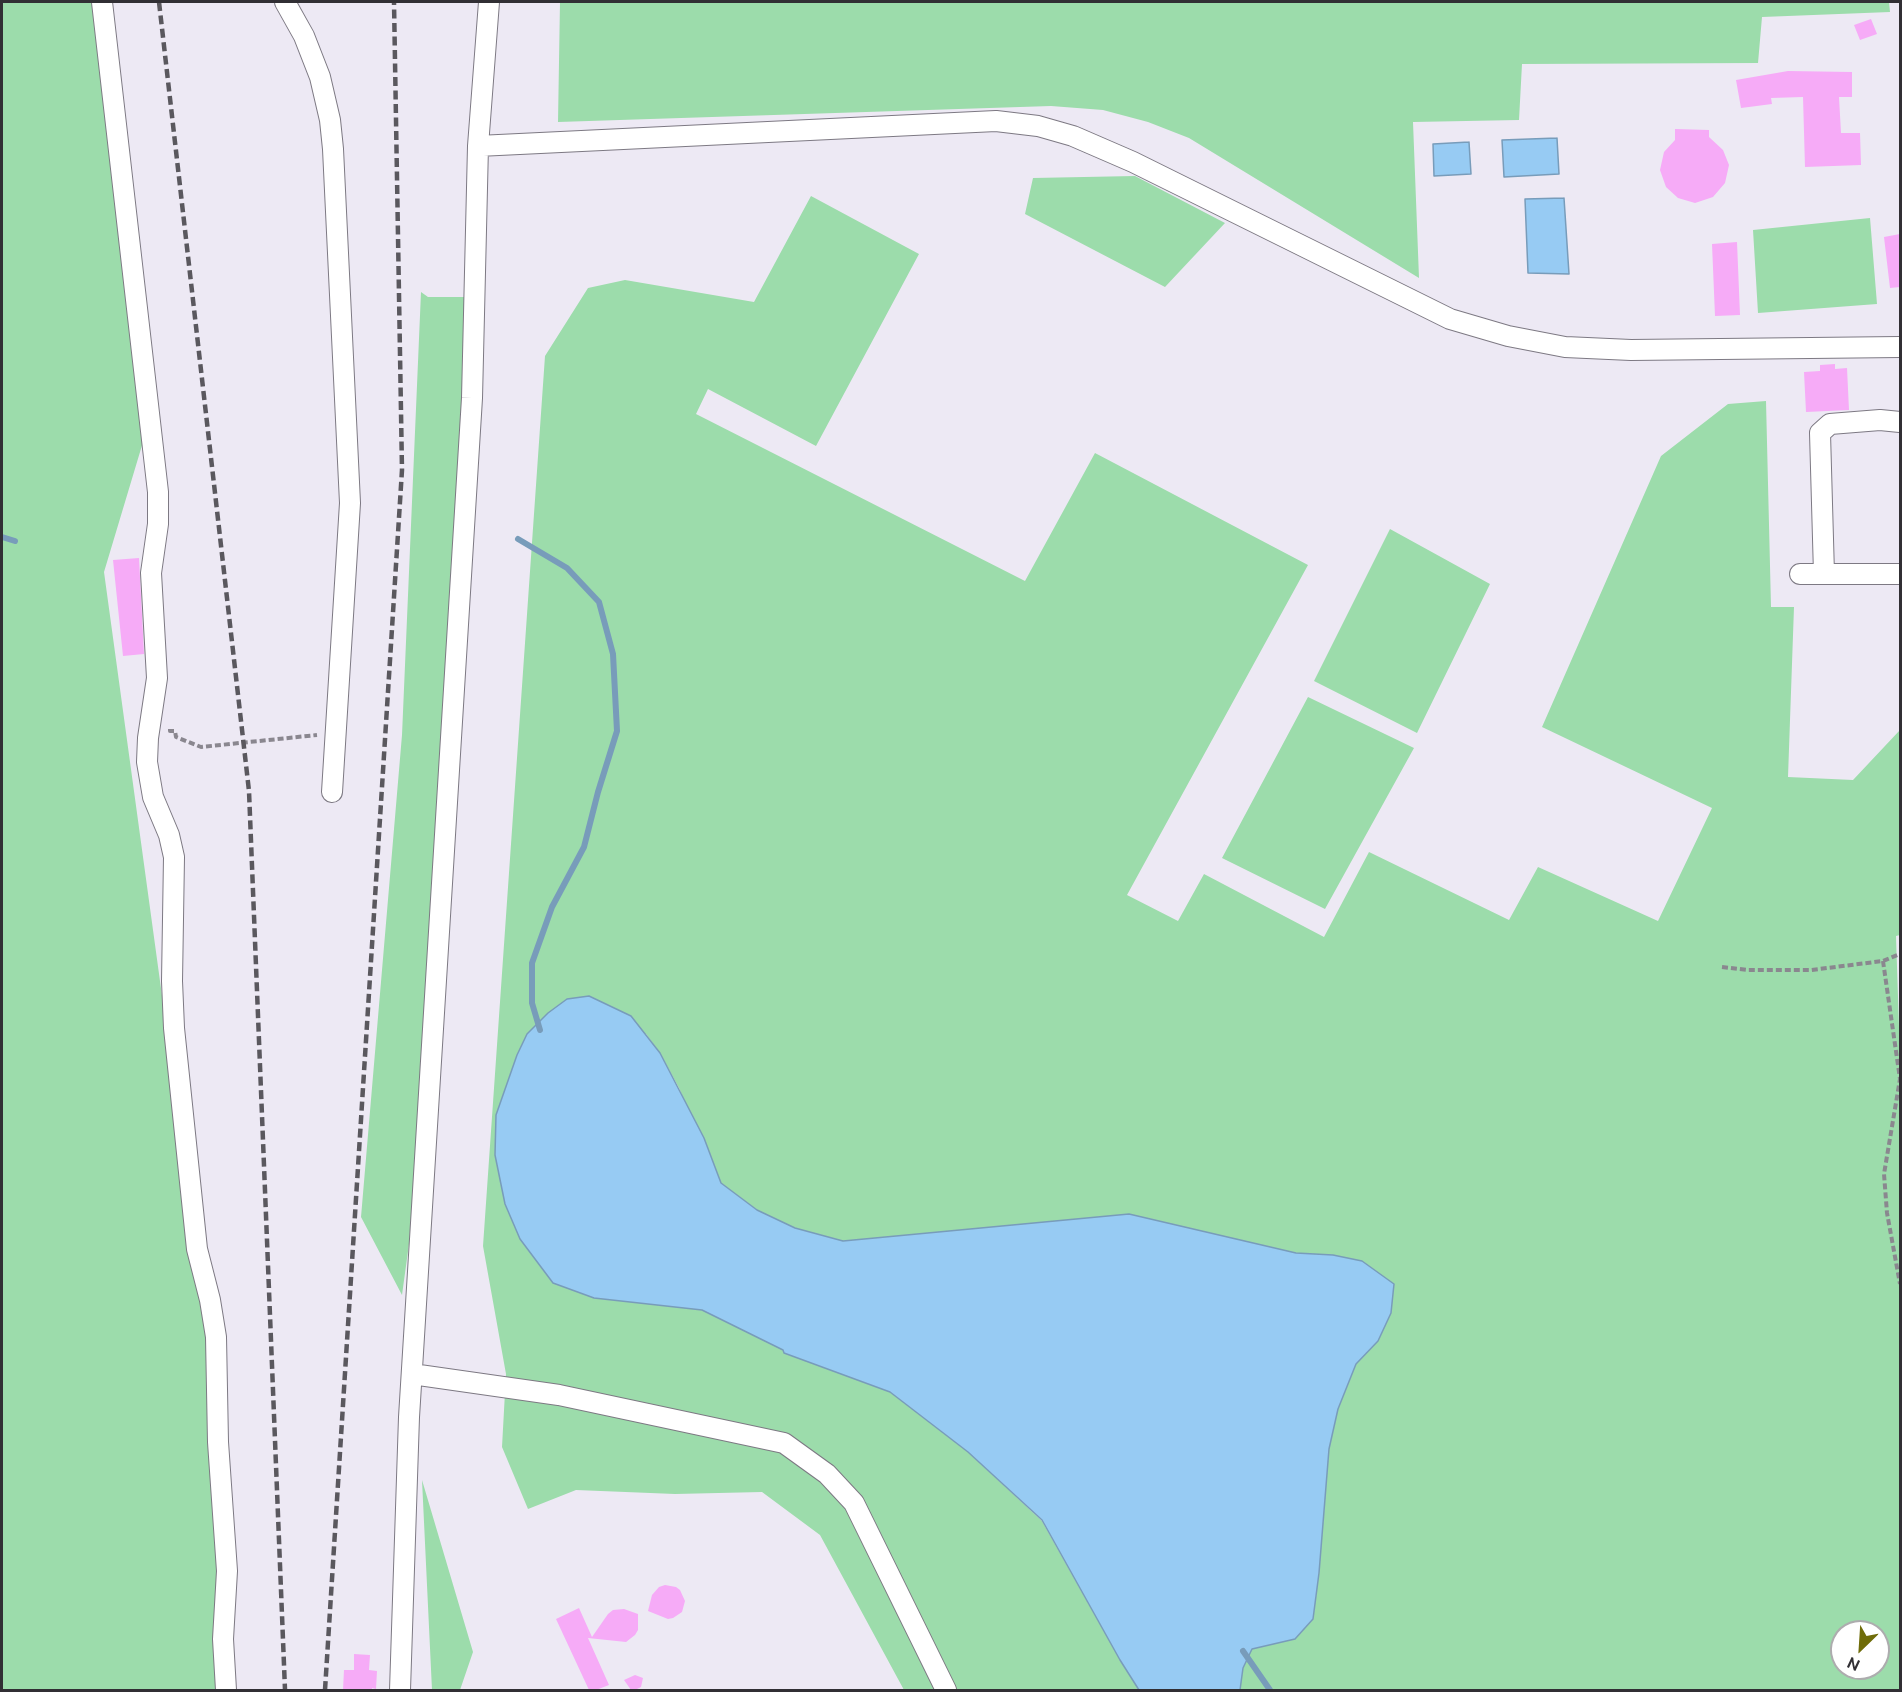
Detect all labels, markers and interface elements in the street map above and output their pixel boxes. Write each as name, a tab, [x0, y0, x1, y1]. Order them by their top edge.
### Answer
north arrow	[1830, 1620, 1890, 1680]
text: N	[1844, 1654, 1862, 1675]

